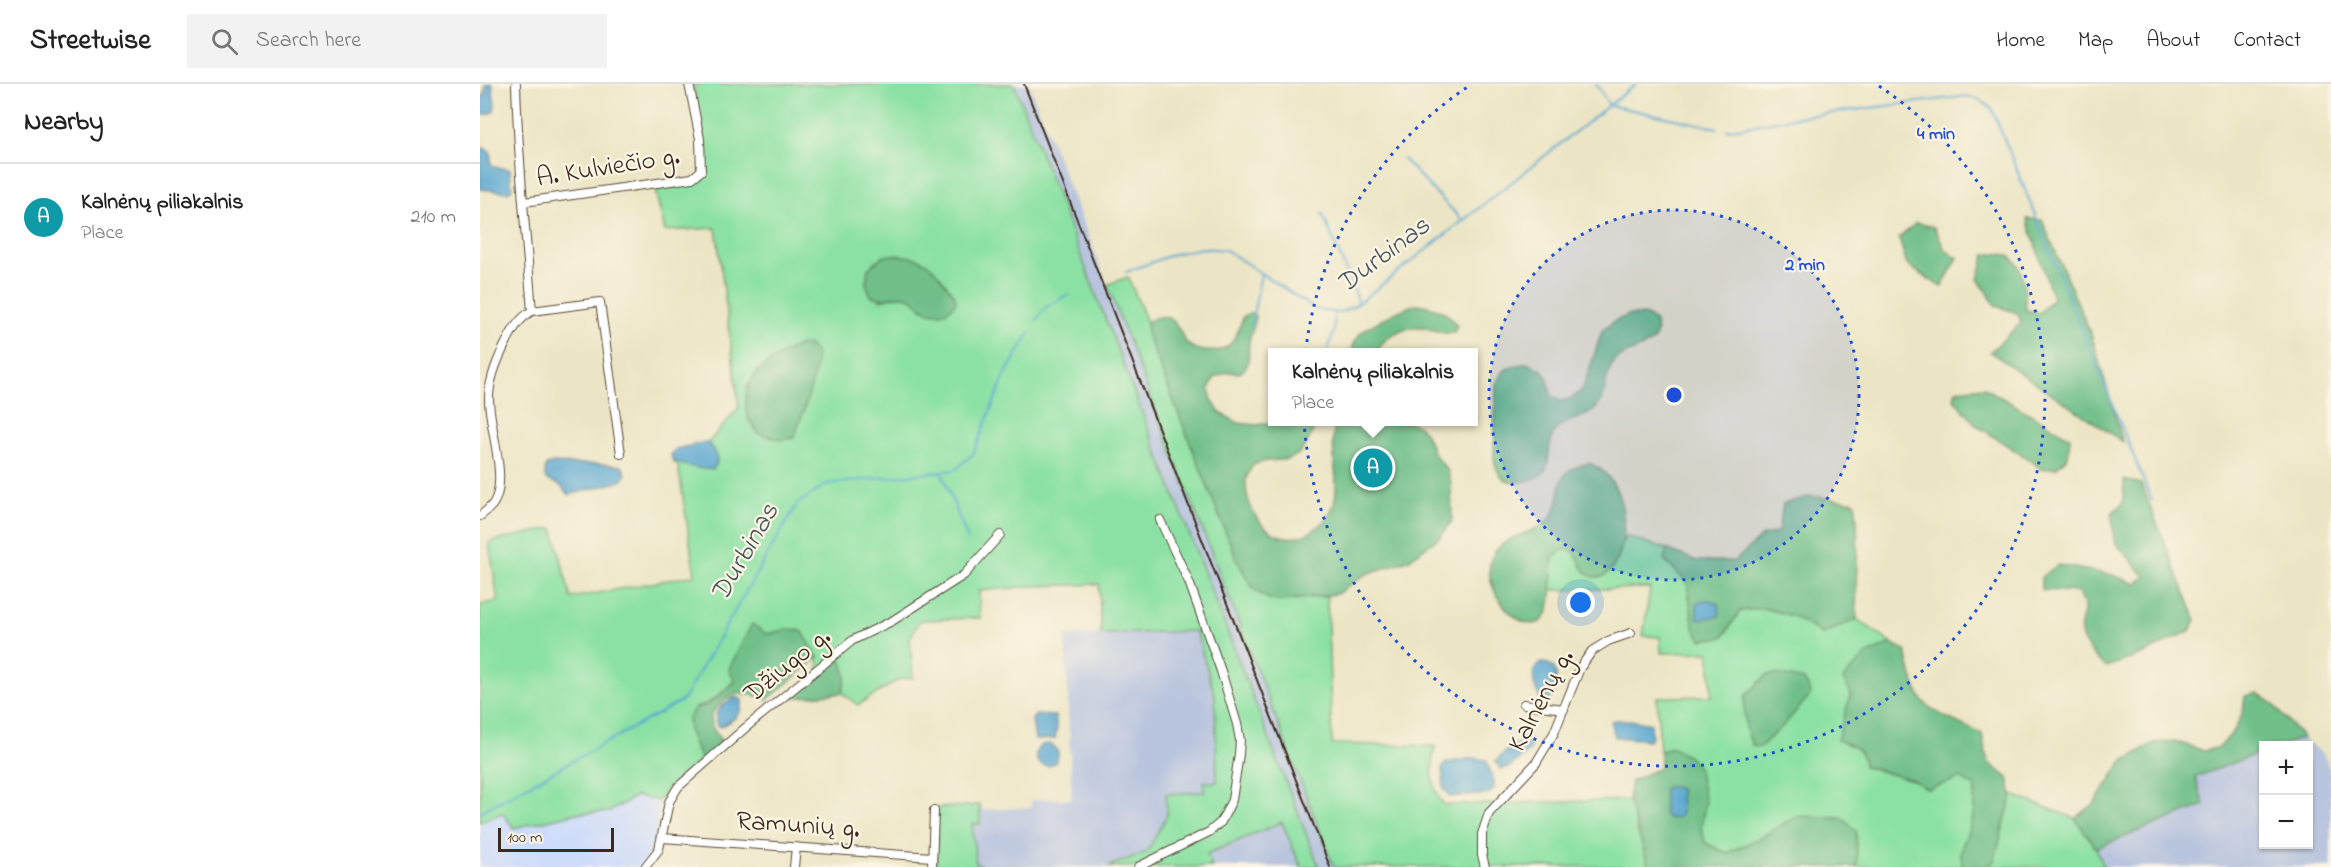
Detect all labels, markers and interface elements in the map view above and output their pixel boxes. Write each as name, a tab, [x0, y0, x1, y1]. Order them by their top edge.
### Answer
search box	[187, 14, 607, 68]
text: Streetwise	[30, 21, 151, 62]
icon: search	[208, 25, 241, 58]
text: Search here	[256, 25, 361, 57]
text: Home	[1996, 26, 2045, 56]
text: Map	[2078, 26, 2113, 56]
text: About	[2146, 26, 2200, 56]
text: Contact	[2233, 26, 2301, 56]
text: Nearby	[24, 104, 103, 142]
text: 4 min	[1917, 122, 1955, 148]
street label: A. Kulviečio g.	[534, 137, 682, 199]
text: Kalnėnų piliakalnis	[81, 187, 244, 219]
text: A	[37, 203, 50, 232]
text: 210 m	[411, 203, 456, 232]
water label: Durbinas	[1328, 207, 1440, 305]
text: Place	[81, 219, 123, 248]
text: 2 min	[1784, 253, 1825, 279]
popup	[1268, 348, 1478, 426]
text: Kalnėnų piliakalnis	[1292, 357, 1454, 389]
centre of rings	[1664, 385, 1684, 405]
text: Place	[1292, 389, 1334, 418]
pin: A	[1354, 446, 1392, 490]
water label: Durbinas	[701, 495, 791, 610]
your location	[1566, 588, 1595, 617]
street label: Džiugo g.	[735, 619, 840, 714]
street label: Kalnėnų g.	[1499, 643, 1585, 759]
map controls	[2259, 741, 2313, 849]
button: +	[2259, 741, 2313, 795]
button: −	[2259, 795, 2313, 849]
street label: Ramunių g.	[735, 802, 861, 850]
scale bar	[498, 825, 614, 852]
text: 100 m	[507, 826, 542, 850]

